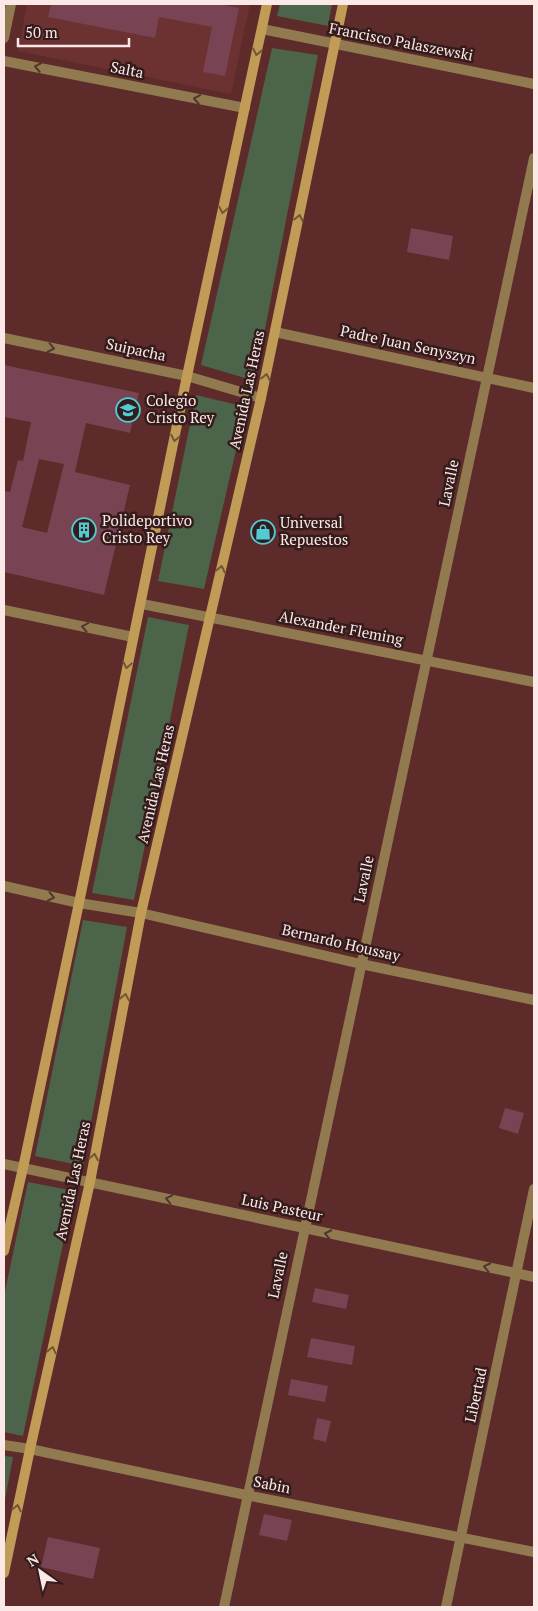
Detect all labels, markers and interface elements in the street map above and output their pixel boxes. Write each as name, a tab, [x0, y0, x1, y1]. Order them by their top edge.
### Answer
scale bar	[18, 15, 129, 47]
street label: Francisco Palaszewski	[327, 17, 475, 65]
text: 50 m	[25, 22, 58, 42]
one-way arrow	[253, 47, 263, 56]
street label: Salta	[109, 56, 146, 82]
one-way arrow	[33, 63, 42, 73]
one-way arrow	[193, 94, 202, 104]
one-way arrow	[218, 206, 229, 215]
one-way arrow	[293, 213, 303, 222]
street label: Padre Juan Senyszyn	[339, 320, 478, 368]
street label: Avenida Las Heras	[224, 328, 268, 451]
street label: Suipacha	[104, 333, 168, 365]
one-way arrow	[47, 342, 56, 353]
one-way arrow	[260, 372, 271, 381]
place label: Colegio Cristo Rey	[146, 390, 214, 427]
school or university icon: Colegio Cristo Rey	[115, 397, 141, 423]
one-way arrow	[170, 433, 181, 442]
street label: Lavalle	[433, 457, 463, 508]
place label: Polideportivo Cristo Rey	[102, 510, 192, 547]
place label: Universal Repuestos	[280, 512, 348, 549]
building icon: Polideportivo Cristo Rey	[71, 517, 97, 543]
shop icon: Universal Repuestos	[250, 519, 276, 545]
one-way arrow	[215, 564, 226, 573]
street label: Alexander Fleming	[277, 605, 406, 649]
one-way arrow	[81, 622, 90, 633]
one-way arrow	[123, 661, 133, 670]
street label: Avenida Las Heras	[132, 722, 178, 845]
street label: Lavalle	[348, 853, 378, 904]
one-way arrow	[47, 891, 56, 902]
street label: Bernardo Houssay	[280, 919, 403, 965]
one-way arrow	[120, 993, 130, 1002]
street label: Avenida Las Heras	[50, 1119, 94, 1242]
one-way arrow	[89, 1152, 99, 1161]
street label: Luis Pasteur	[240, 1189, 325, 1225]
one-way arrow	[164, 1194, 173, 1205]
one-way arrow	[323, 1229, 332, 1240]
street label: Lavalle	[262, 1249, 292, 1300]
one-way arrow	[482, 1262, 491, 1273]
one-way arrow	[46, 1345, 57, 1354]
street label: Libertad	[459, 1365, 491, 1424]
street label: Sabin	[252, 1471, 292, 1497]
one-way arrow	[12, 1504, 22, 1513]
north arrow	[15, 1546, 65, 1596]
text: N	[23, 1549, 43, 1571]

